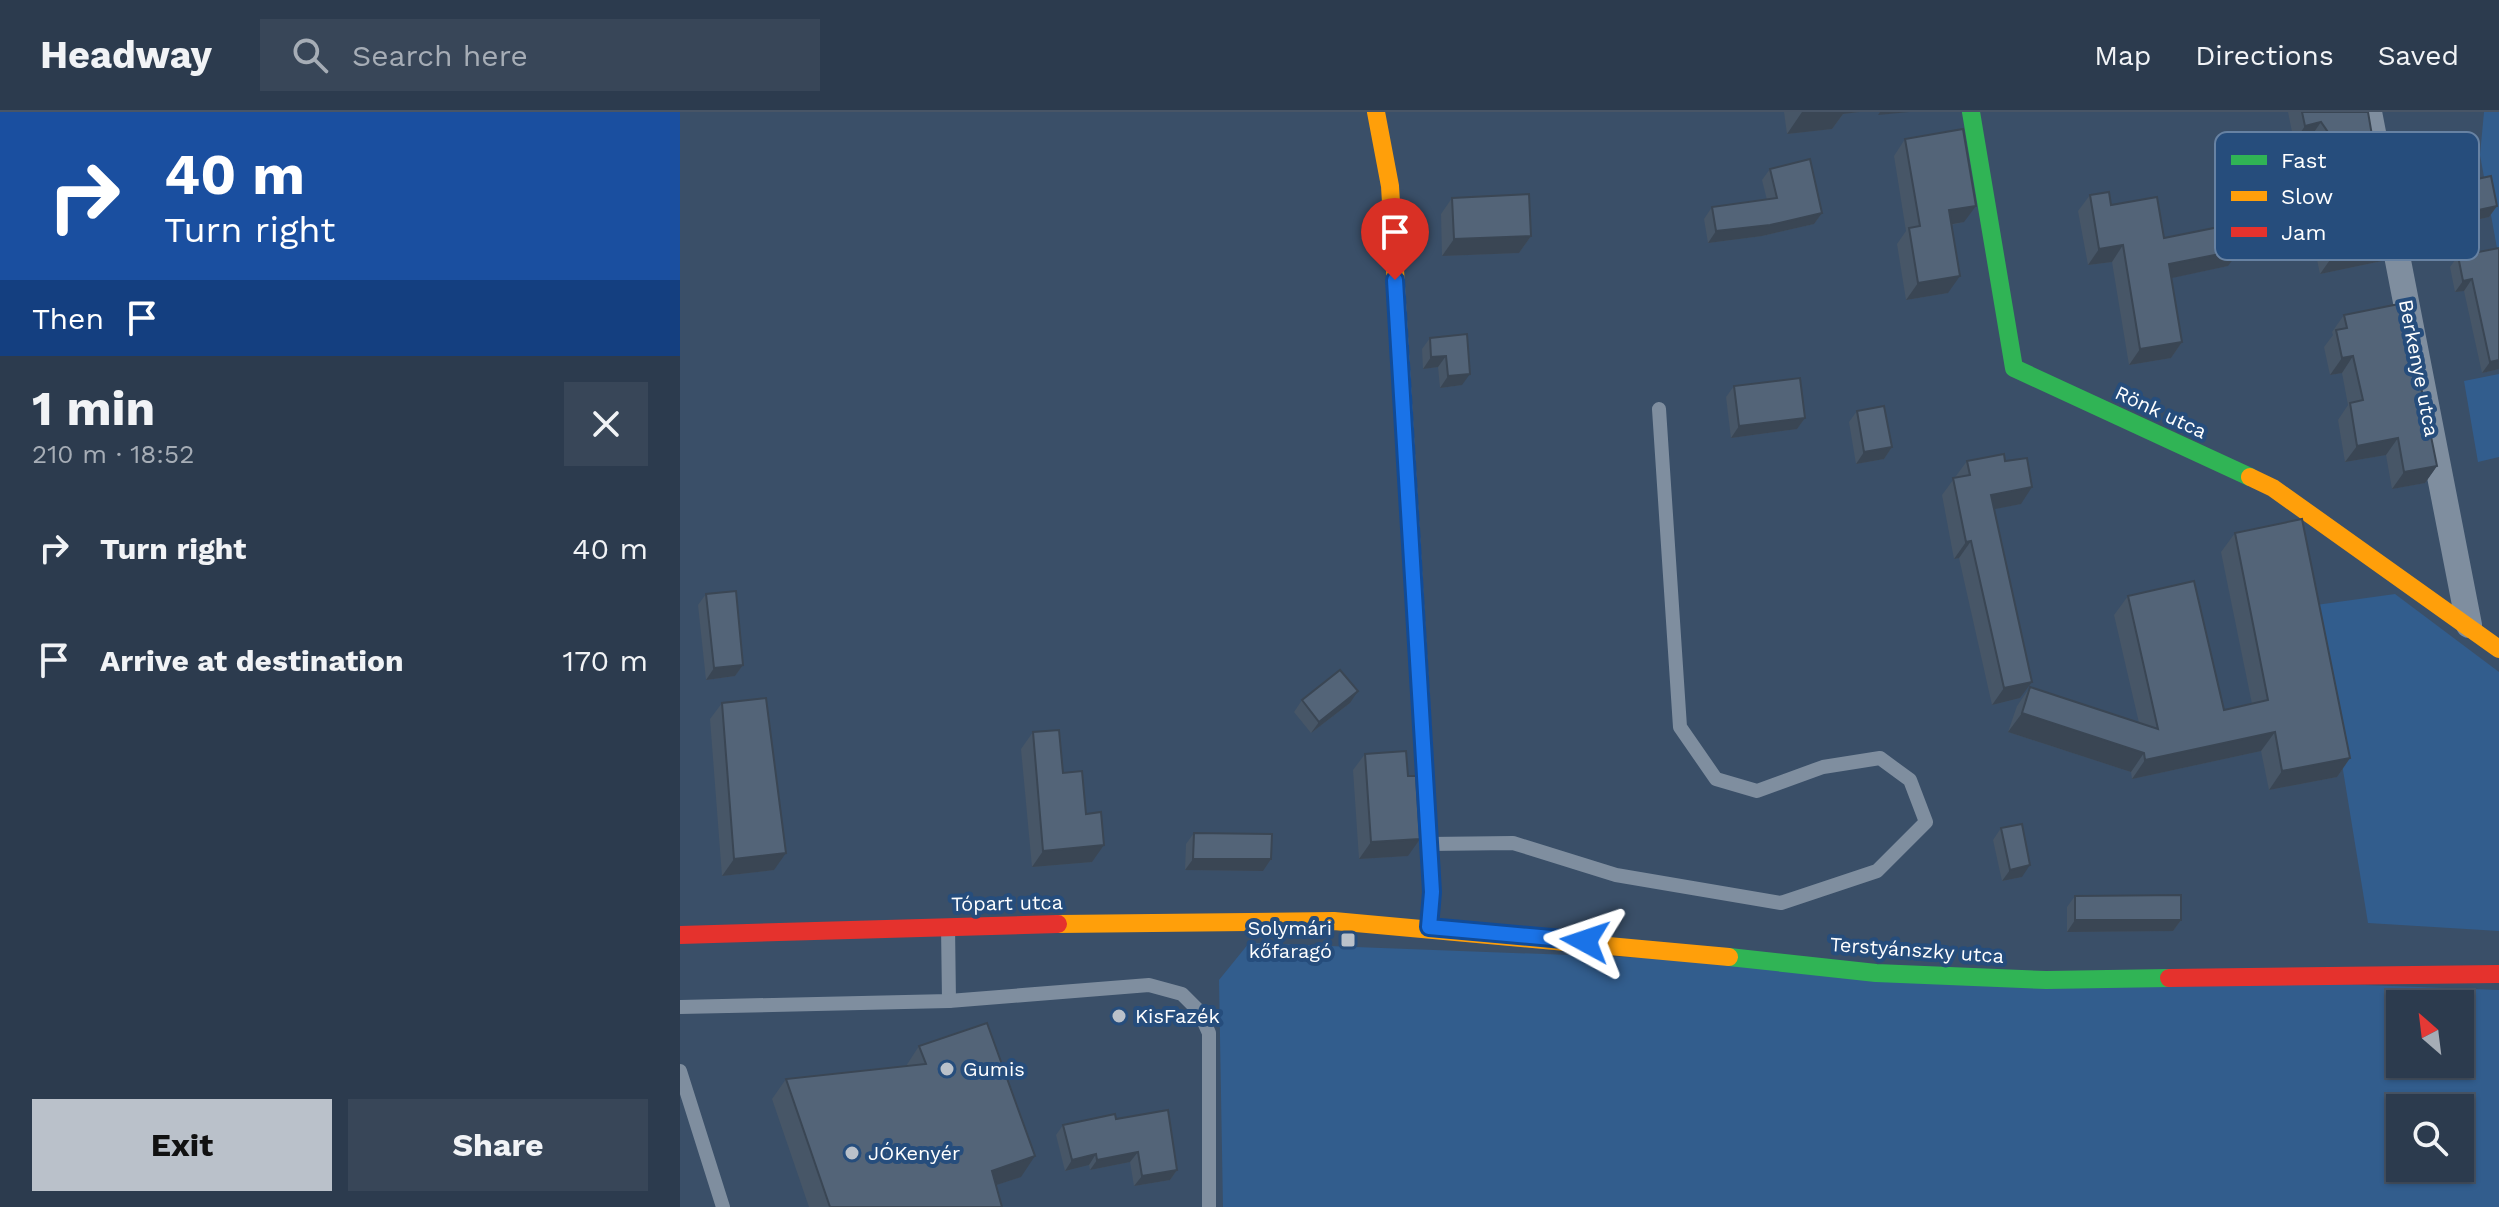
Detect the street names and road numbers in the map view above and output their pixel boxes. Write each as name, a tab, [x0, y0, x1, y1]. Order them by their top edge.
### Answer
street label: Berkenye utca	[2394, 297, 2444, 439]
street label: Rönk utca	[2111, 380, 2211, 444]
street label: Tópart utca	[951, 890, 1063, 916]
street label: Terstyánszky utca	[1829, 932, 2005, 968]

